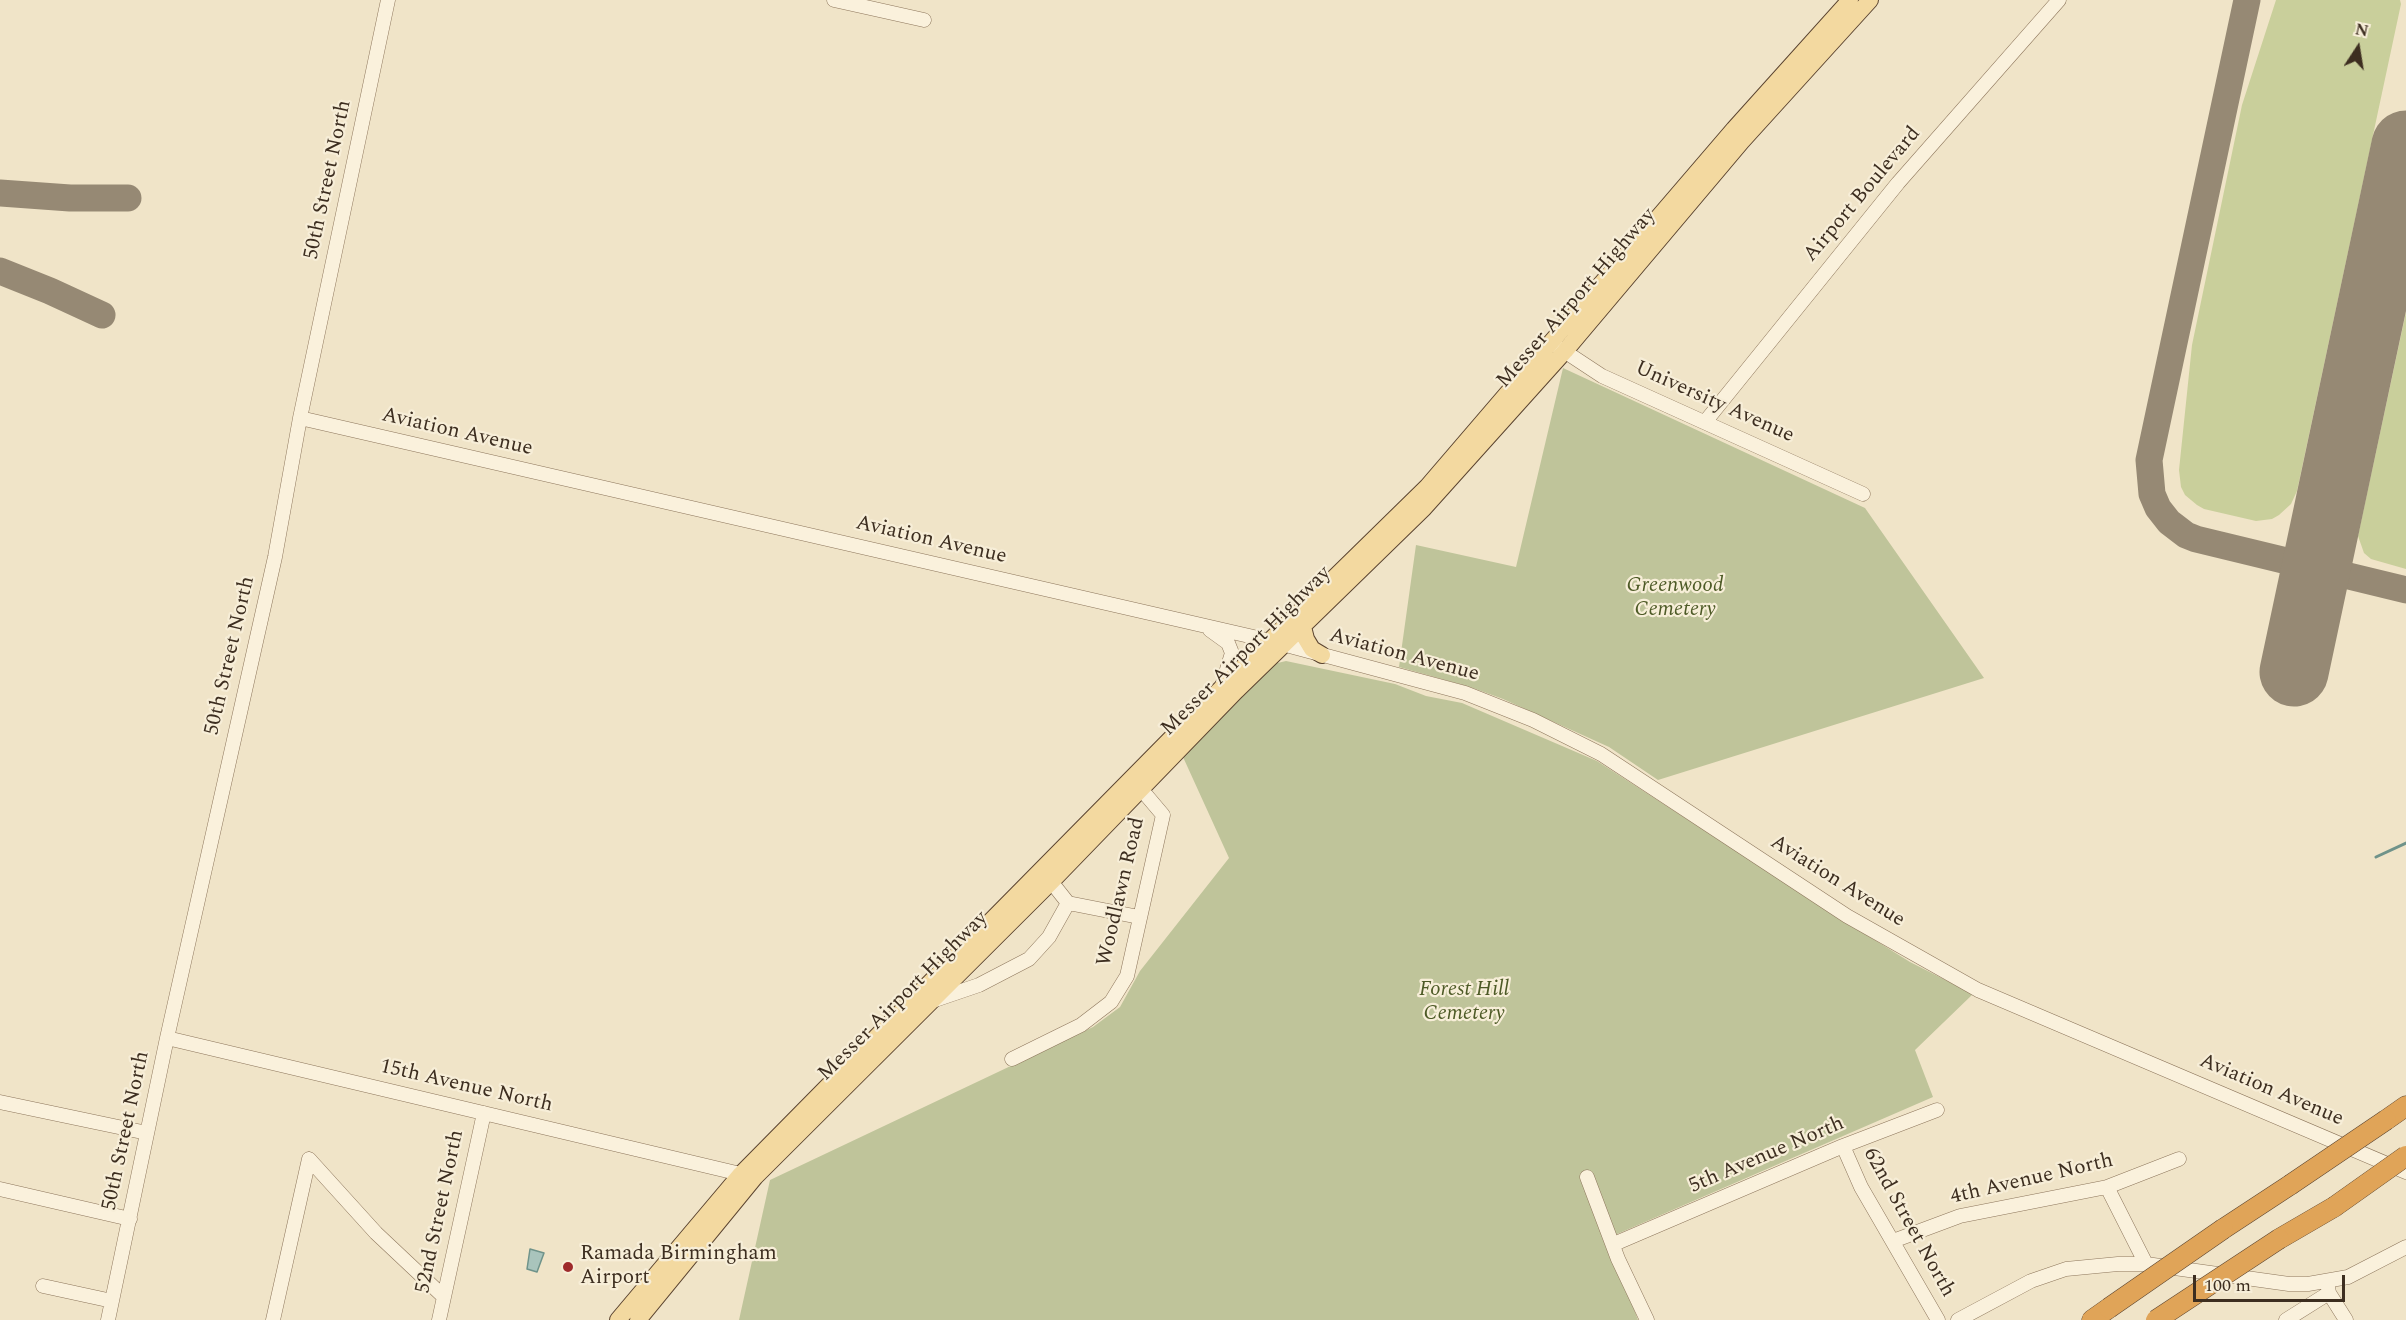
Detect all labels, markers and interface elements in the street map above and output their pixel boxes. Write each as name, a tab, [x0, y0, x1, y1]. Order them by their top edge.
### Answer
text: N	[2353, 17, 2371, 43]
north arrow	[2328, 18, 2388, 78]
street label: 50th Street North	[300, 98, 358, 262]
street label: Airport Boulevard	[1799, 122, 1927, 268]
street label: Messer Airport Highway	[1492, 204, 1662, 394]
street label: University Avenue	[1631, 357, 1797, 449]
street label: Aviation Avenue	[379, 403, 535, 463]
street label: Aviation Avenue	[853, 511, 1009, 571]
street label: Messer Airport Highway	[1157, 562, 1337, 742]
street label: 50th Street North	[200, 574, 262, 738]
park label: Greenwood Cemetery	[1627, 574, 1723, 624]
street label: Aviation Avenue	[1326, 624, 1482, 688]
street label: Woodlawn Road	[1093, 815, 1151, 969]
street label: Aviation Avenue	[1765, 831, 1909, 933]
street label: Messer Airport Highway	[814, 907, 994, 1087]
park label: Forest Hill Cemetery	[1419, 978, 1509, 1028]
street label: 50th Street North	[98, 1049, 156, 1213]
street label: Aviation Avenue	[2195, 1049, 2347, 1133]
street label: 15th Avenue North	[377, 1055, 555, 1119]
street label: 5th Avenue North	[1686, 1112, 1848, 1200]
street label: 52nd Street North	[411, 1128, 471, 1296]
street label: 62nd Street North	[1857, 1144, 1959, 1302]
street label: 4th Avenue North	[1948, 1149, 2116, 1211]
place label: Ramada Birmingham Airport	[580, 1242, 777, 1292]
marker: Ramada Birmingham Airport	[561, 1260, 575, 1274]
scale bar	[2196, 1263, 2348, 1301]
text: 100 m	[2204, 1272, 2251, 1299]

